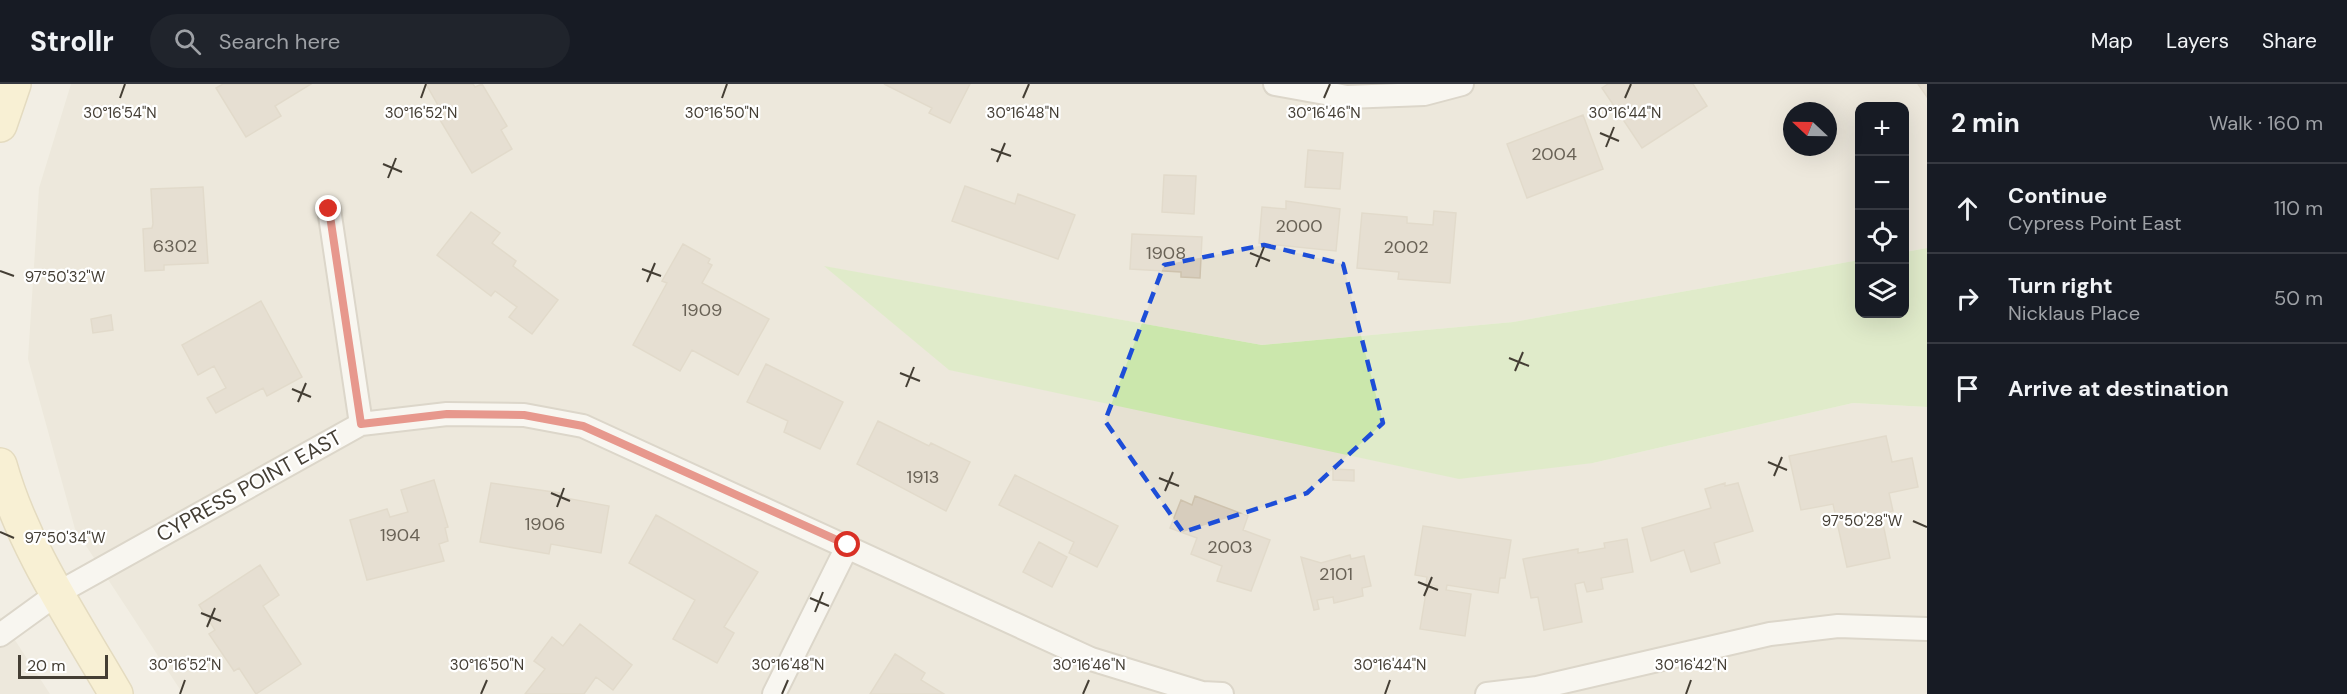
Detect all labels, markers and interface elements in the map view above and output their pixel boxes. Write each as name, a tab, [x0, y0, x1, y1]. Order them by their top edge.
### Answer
search box	[150, 14, 570, 68]
text: Strollr	[30, 23, 114, 60]
icon: search	[171, 25, 204, 58]
text: Search here	[219, 27, 340, 56]
text: Map	[2091, 27, 2133, 55]
text: Layers	[2166, 27, 2229, 55]
text: Share	[2262, 27, 2317, 55]
north arrow	[1783, 102, 1837, 156]
map controls	[1855, 102, 1909, 318]
button: +	[1855, 102, 1909, 156]
text: 30°16'54"N	[83, 103, 157, 123]
text: 30°16'52"N	[385, 103, 457, 123]
text: 30°16'50"N	[685, 103, 759, 123]
text: 30°16'48"N	[987, 103, 1059, 123]
text: 30°16'46"N	[1287, 103, 1361, 123]
text: 30°16'44"N	[1589, 103, 1661, 123]
text: 2 min	[1951, 106, 2020, 140]
text: Walk · 160 m	[2209, 110, 2323, 136]
house number: 2004	[1531, 142, 1577, 166]
button: −	[1855, 156, 1909, 210]
text: Continue	[2008, 181, 2107, 210]
icon: ahead	[1951, 192, 1984, 225]
route end	[315, 195, 341, 221]
text: 110 m	[2274, 195, 2323, 221]
button: locate	[1855, 210, 1909, 264]
text: Cypress Point East	[2008, 210, 2182, 236]
house number: 2000	[1275, 214, 1323, 238]
house number: 6302	[153, 234, 197, 258]
house number: 2002	[1384, 235, 1429, 259]
house number: 1908	[1146, 241, 1186, 265]
button: layers	[1855, 264, 1909, 318]
text: 97°50'32"W	[25, 267, 106, 287]
text: Turn right	[2008, 271, 2113, 300]
icon: right	[1951, 282, 1984, 315]
text: 50 m	[2274, 285, 2323, 311]
house number: 1909	[682, 298, 722, 322]
text: Nicklaus Place	[2008, 300, 2140, 326]
icon: arrive	[1951, 372, 1984, 405]
text: Arrive at destination	[2008, 374, 2229, 403]
street label: CYPRESS POINT EAST	[151, 423, 347, 549]
house number: 1913	[907, 465, 939, 489]
text: 97°50'28"W	[1822, 511, 1903, 531]
house number: 1906	[525, 512, 565, 536]
house number: 1904	[380, 523, 420, 547]
text: 97°50'34"W	[25, 528, 106, 548]
route start	[834, 531, 860, 557]
house number: 2003	[1207, 535, 1253, 559]
house number: 2101	[1319, 562, 1353, 586]
scale bar	[18, 652, 108, 680]
text: 20 m	[27, 655, 66, 676]
text: 30°16'52"N	[149, 655, 221, 675]
text: 30°16'50"N	[450, 655, 524, 675]
text: 30°16'48"N	[752, 655, 824, 675]
text: 30°16'46"N	[1052, 655, 1126, 675]
text: 30°16'44"N	[1354, 655, 1426, 675]
text: 30°16'42"N	[1655, 655, 1727, 675]

